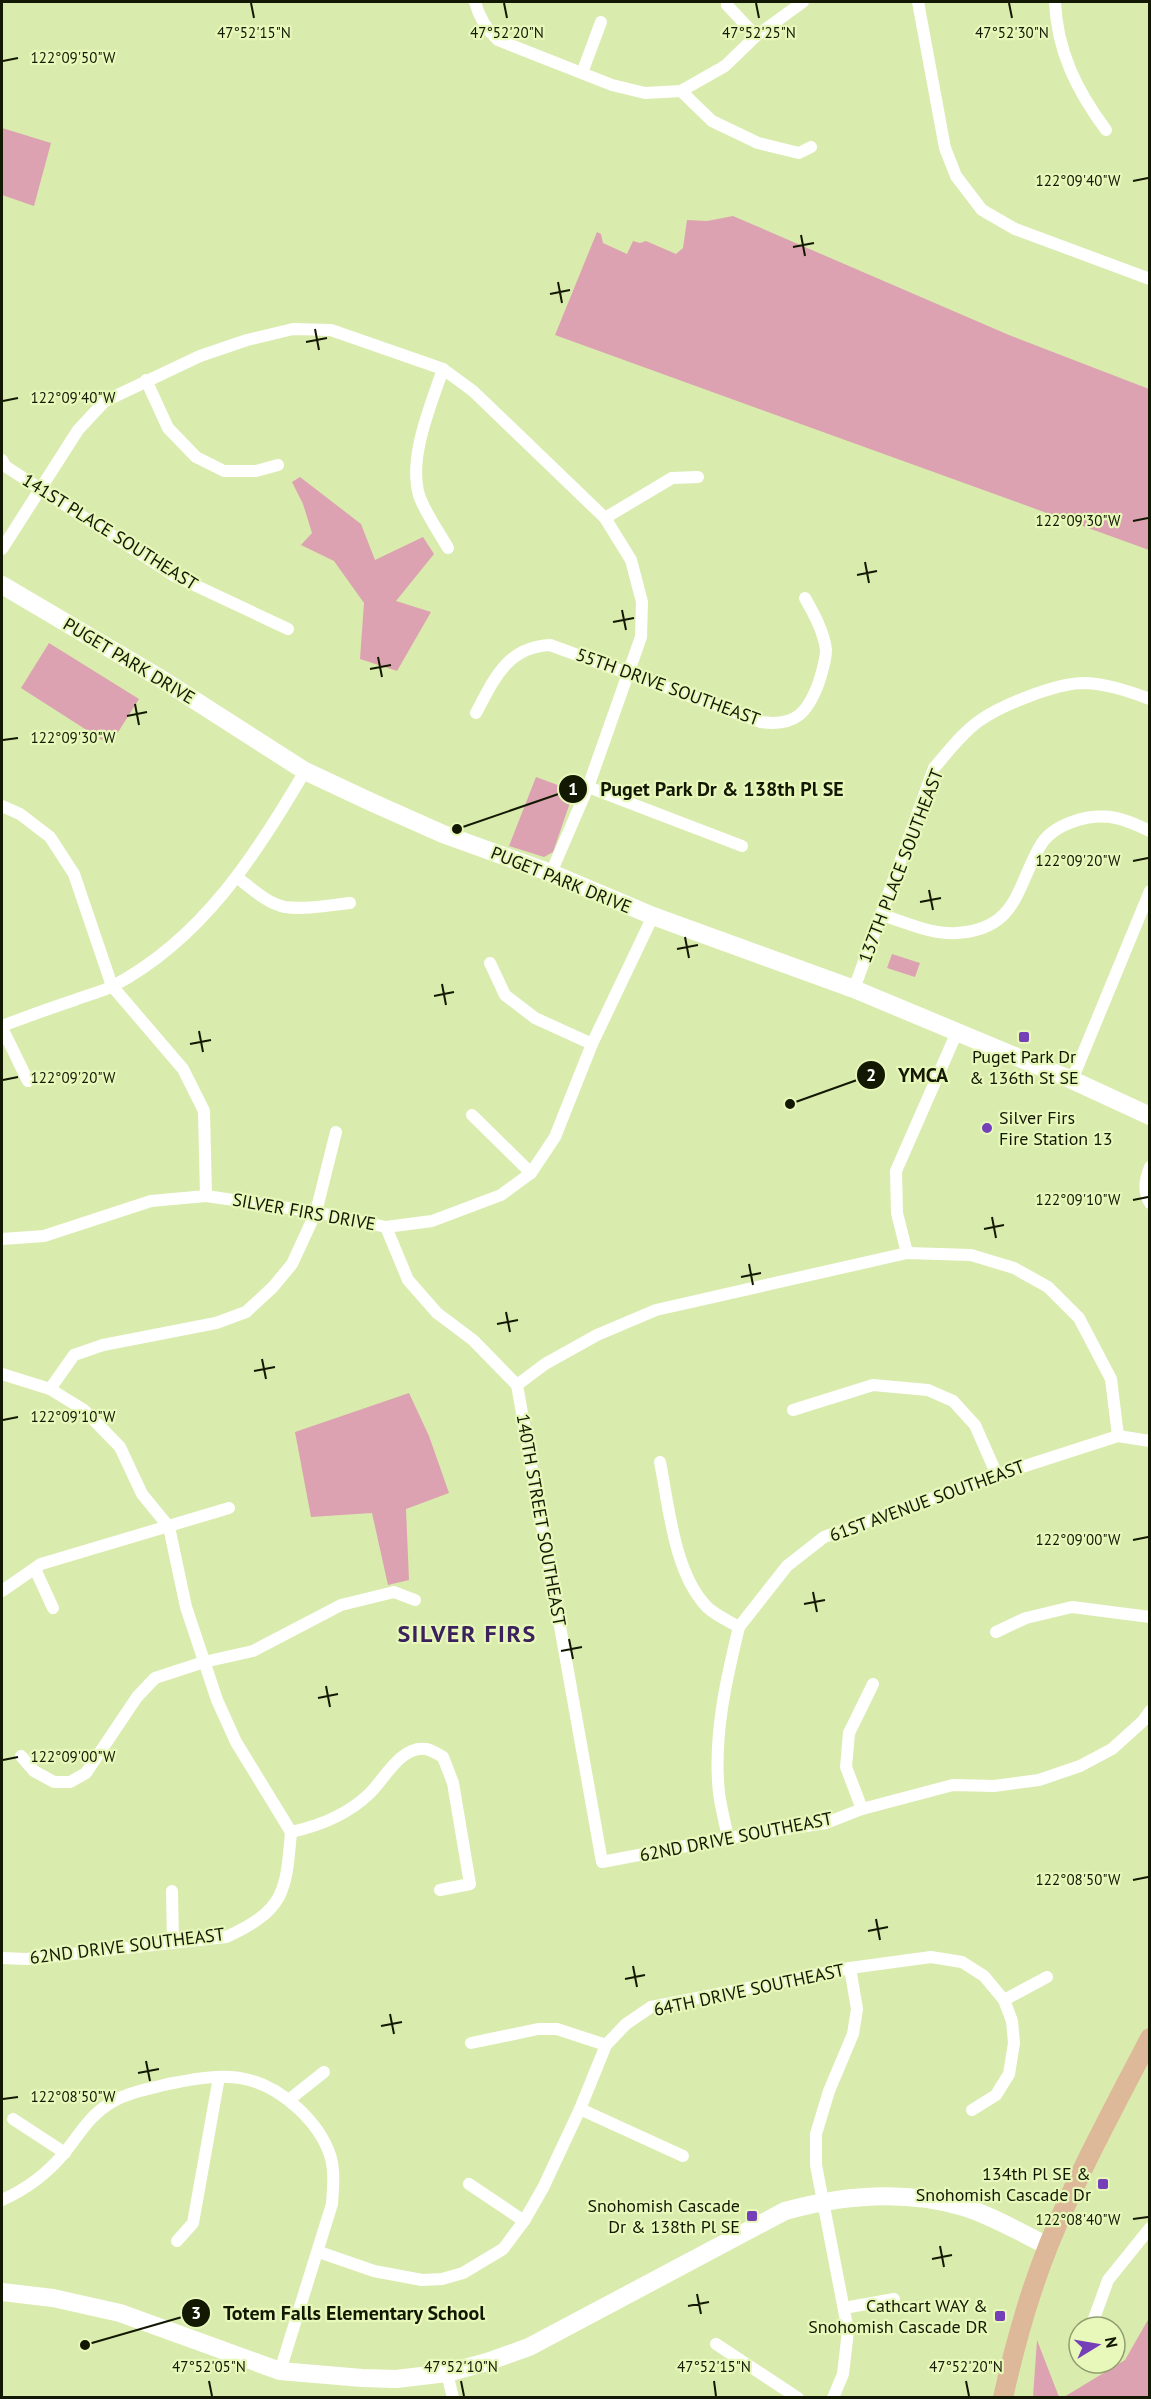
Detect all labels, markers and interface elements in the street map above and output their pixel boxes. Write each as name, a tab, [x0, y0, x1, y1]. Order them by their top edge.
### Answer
text: 47°52'15"N	[217, 23, 291, 42]
text: 47°52'20"N	[470, 23, 544, 42]
text: 47°52'25"N	[722, 23, 796, 42]
text: 47°52'30"N	[975, 23, 1049, 42]
text: 122°09'50"W	[31, 48, 116, 67]
text: 122°09'40"W	[1036, 171, 1121, 190]
text: 122°09'40"W	[31, 388, 116, 407]
street label: 141ST PLACE SOUTHEAST	[18, 468, 202, 595]
text: 122°09'30"W	[1036, 511, 1121, 530]
street label: PUGET PARK DRIVE	[59, 612, 199, 709]
street label: 55TH DRIVE SOUTHEAST	[573, 642, 763, 731]
text: 122°09'30"W	[31, 728, 116, 747]
street label: 137TH PLACE SOUTHEAST	[853, 766, 948, 966]
callout: Puget Park Dr & 138th Pl SE	[558, 770, 856, 808]
text: Puget Park Dr & 138th Pl SE	[600, 776, 844, 802]
text: 1	[568, 777, 578, 800]
street label: PUGET PARK DRIVE	[488, 841, 635, 918]
text: 122°09'20"W	[1036, 851, 1121, 870]
marker: Puget Park Dr & 136th St SE	[1017, 1030, 1031, 1044]
place label: Puget Park Dr & 136th St SE	[969, 1045, 1079, 1089]
callout: YMCA	[856, 1056, 960, 1094]
text: YMCA	[897, 1062, 949, 1088]
text: 2	[866, 1063, 876, 1086]
text: 122°09'20"W	[31, 1068, 116, 1087]
place label: Silver Firs Fire Station 13	[999, 1106, 1113, 1150]
marker: Silver Firs Fire Station 13	[980, 1121, 994, 1135]
street label: SILVER FIRS DRIVE	[231, 1188, 377, 1235]
text: 122°09'10"W	[1036, 1190, 1121, 1209]
text: 122°09'10"W	[31, 1407, 116, 1426]
street label: 140TH STREET SOUTHEAST	[511, 1412, 572, 1628]
street label: 61ST AVENUE SOUTHEAST	[826, 1454, 1028, 1547]
text: 122°09'00"W	[1036, 1530, 1121, 1549]
district label: SILVER FIRS	[397, 1618, 537, 1649]
text: 122°09'00"W	[31, 1747, 116, 1766]
street label: 62ND DRIVE SOUTHEAST	[637, 1807, 834, 1867]
text: 122°08'50"W	[1036, 1870, 1121, 1889]
street label: 62ND DRIVE SOUTHEAST	[28, 1922, 226, 1969]
street label: 64TH DRIVE SOUTHEAST	[651, 1958, 846, 2021]
text: 122°08'50"W	[31, 2087, 116, 2106]
place label: 134th Pl SE & Snohomish Cascade Dr	[916, 2162, 1091, 2206]
marker: 134th Pl SE & Snohomish Cascade Dr	[1096, 2177, 1110, 2191]
place label: Snohomish Cascade Dr & 138th Pl SE	[587, 2194, 740, 2238]
marker: Snohomish Cascade Dr & 138th Pl SE	[745, 2209, 759, 2223]
text: 122°08'40"W	[1036, 2210, 1121, 2229]
callout: Totem Falls Elementary School	[181, 2294, 498, 2332]
place label: Cathcart WAY & Snohomish Cascade DR	[808, 2294, 988, 2338]
text: Totem Falls Elementary School	[223, 2300, 485, 2326]
text: 3	[191, 2301, 201, 2324]
marker: Cathcart WAY & Snohomish Cascade DR	[993, 2309, 1007, 2323]
north arrow	[1067, 2315, 1127, 2375]
text: N	[1101, 2335, 1123, 2349]
text: 47°52'05"N	[172, 2357, 246, 2376]
text: 47°52'10"N	[424, 2357, 498, 2376]
text: 47°52'15"N	[677, 2357, 751, 2376]
text: 47°52'20"N	[929, 2357, 1003, 2376]

